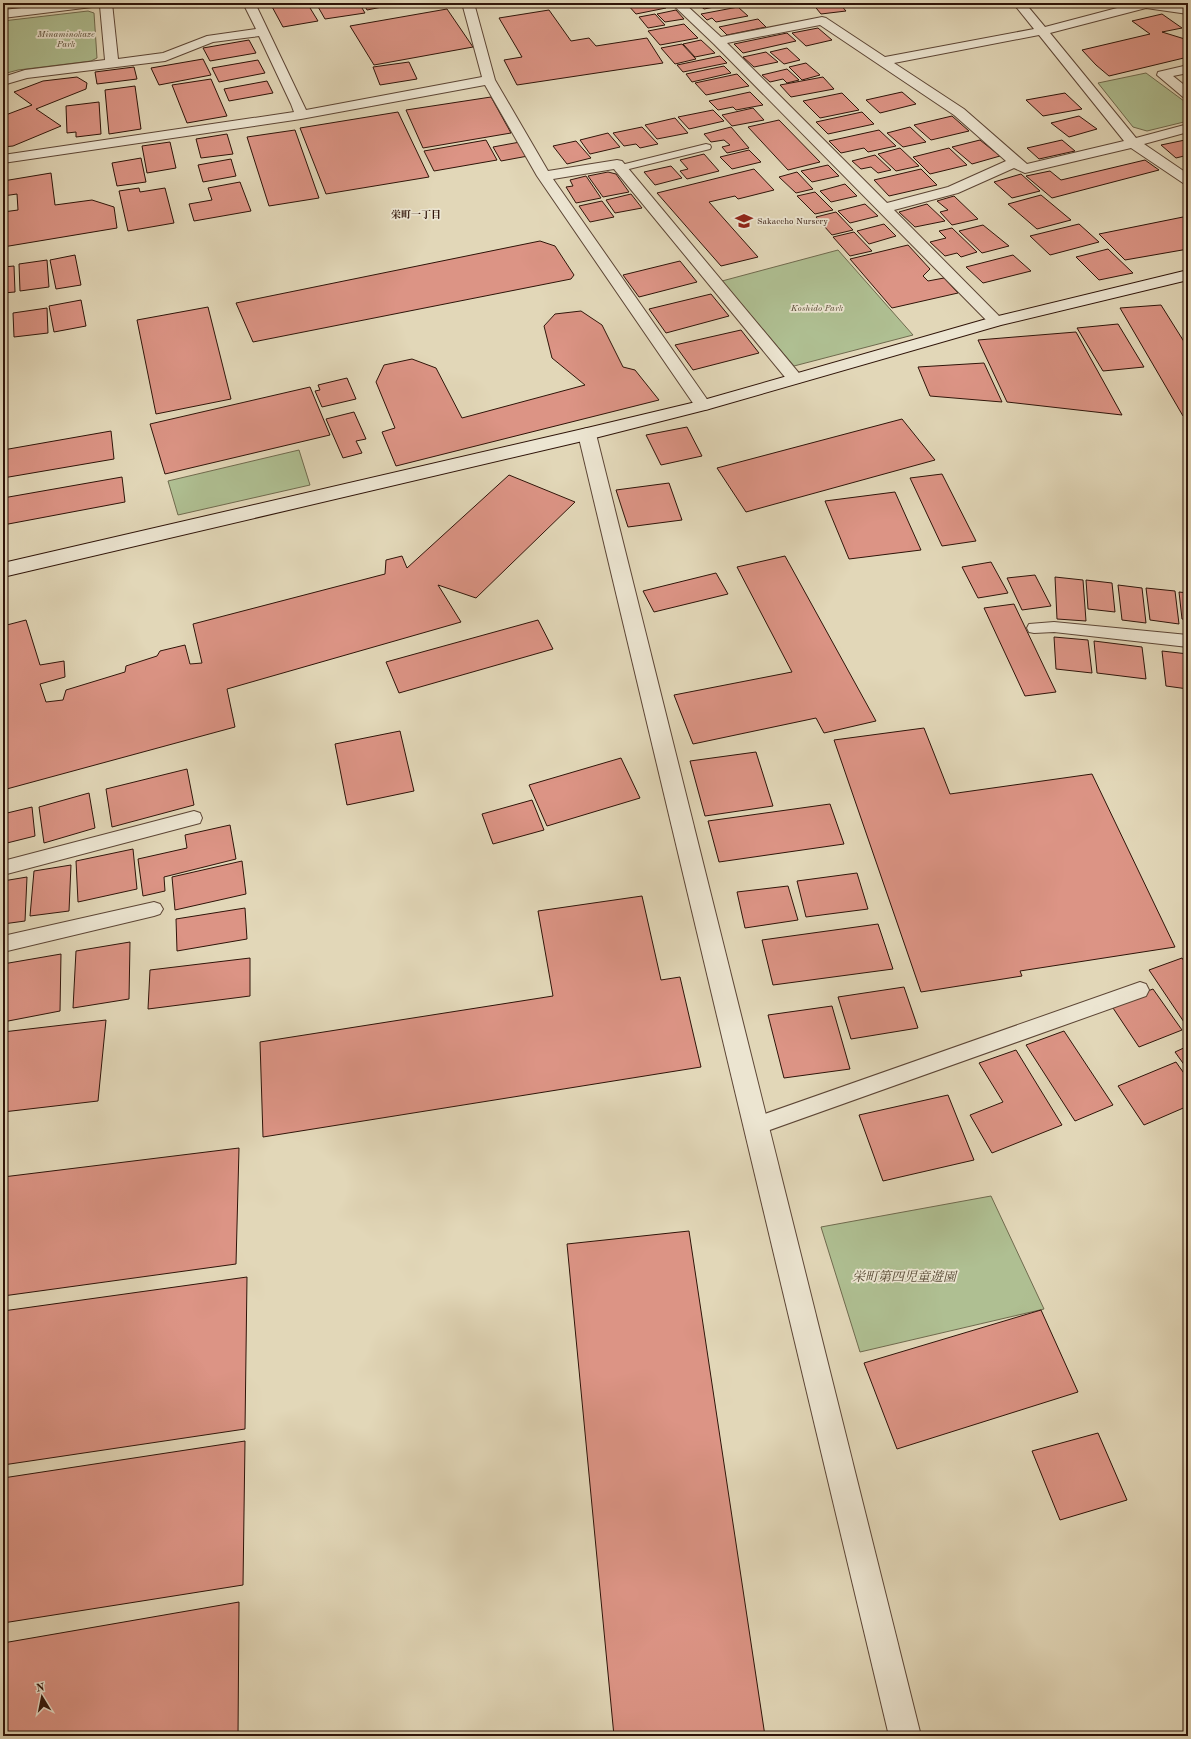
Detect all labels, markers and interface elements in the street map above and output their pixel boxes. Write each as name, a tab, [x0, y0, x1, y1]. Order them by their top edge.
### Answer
park label: Minaminokaze Park	[36, 30, 95, 49]
district label: 栄町一丁目	[391, 209, 441, 220]
school or university icon: Sakaecho Nursery	[734, 211, 754, 231]
place label: Sakaecho Nursery	[757, 217, 828, 226]
park label: Koshido Park	[790, 304, 844, 313]
park label: 栄町第四児童遊園	[852, 1270, 958, 1284]
north arrow	[22, 1677, 62, 1717]
text: N	[35, 1682, 46, 1695]

